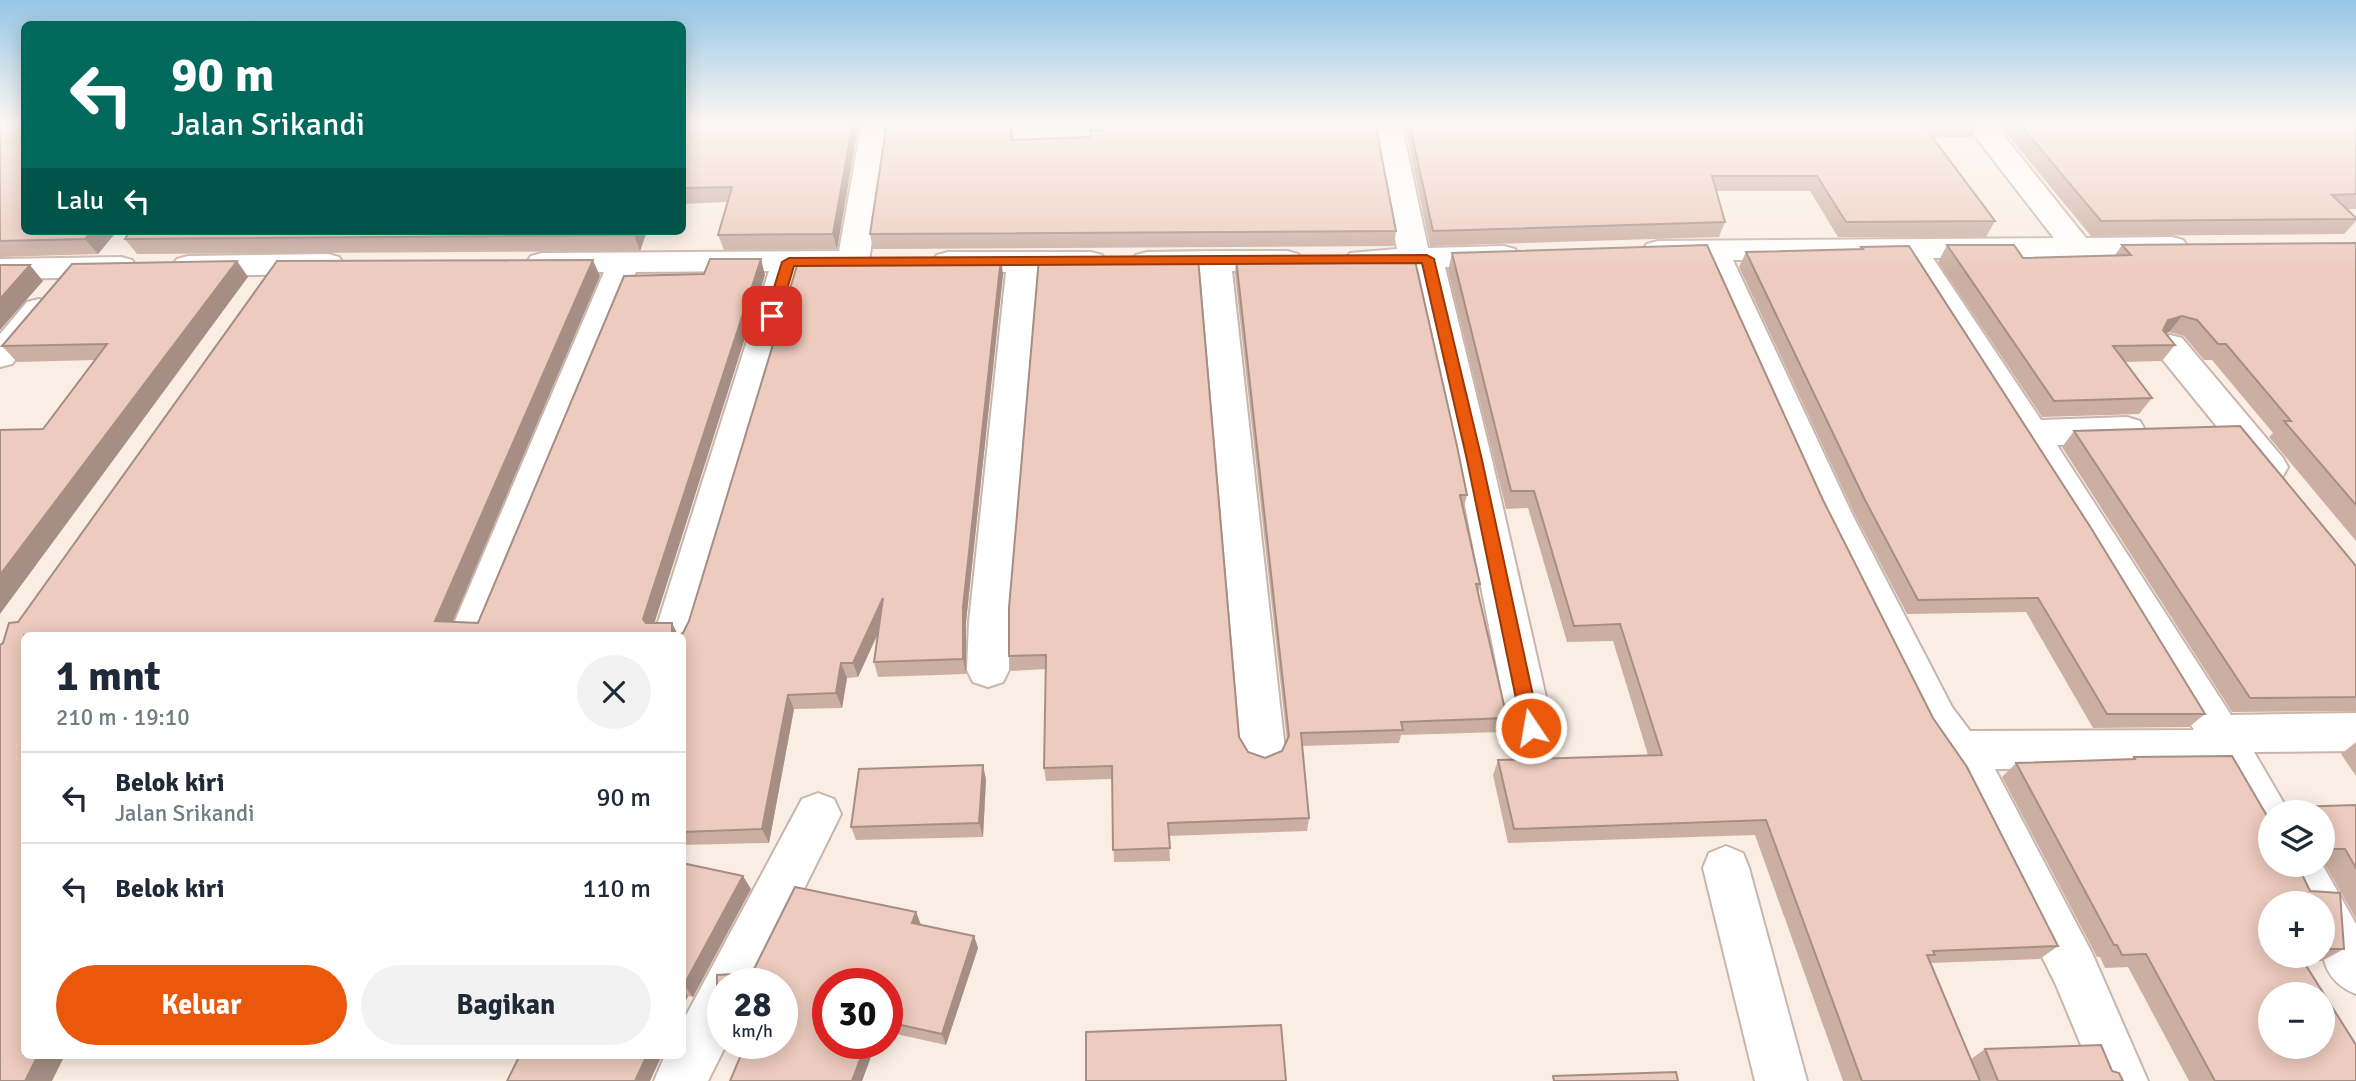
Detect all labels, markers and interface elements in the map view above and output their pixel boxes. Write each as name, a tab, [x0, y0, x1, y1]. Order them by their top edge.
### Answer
text: 90 m	[171, 45, 274, 105]
icon: left	[56, 49, 147, 140]
text: Jalan Srikandi	[171, 105, 365, 144]
icon: left	[118, 182, 156, 220]
text: Lalu	[56, 185, 104, 217]
pin	[742, 286, 802, 346]
icon: arrive	[753, 297, 791, 335]
text: 1 mnt	[56, 651, 161, 702]
button: close	[577, 655, 651, 729]
position arrow	[1494, 691, 1568, 765]
text: 210 m · 19:10	[56, 703, 190, 732]
text: Belok kiri	[115, 767, 224, 799]
icon: left	[56, 779, 94, 817]
text: 90 m	[596, 782, 651, 814]
text: Jalan Srikandi	[115, 799, 254, 828]
map controls	[2258, 800, 2335, 1059]
button: layers	[2258, 800, 2335, 877]
icon: left	[56, 870, 94, 908]
text: Belok kiri	[115, 873, 224, 905]
text: 110 m	[582, 873, 651, 905]
button: +	[2258, 891, 2335, 968]
button: Keluar	[56, 965, 347, 1045]
button: Bagikan	[361, 965, 651, 1045]
speed limit sign: 30	[812, 968, 903, 1059]
button: −	[2258, 982, 2335, 1059]
text: 28	[734, 983, 771, 1026]
text: km/h	[732, 1020, 773, 1042]

